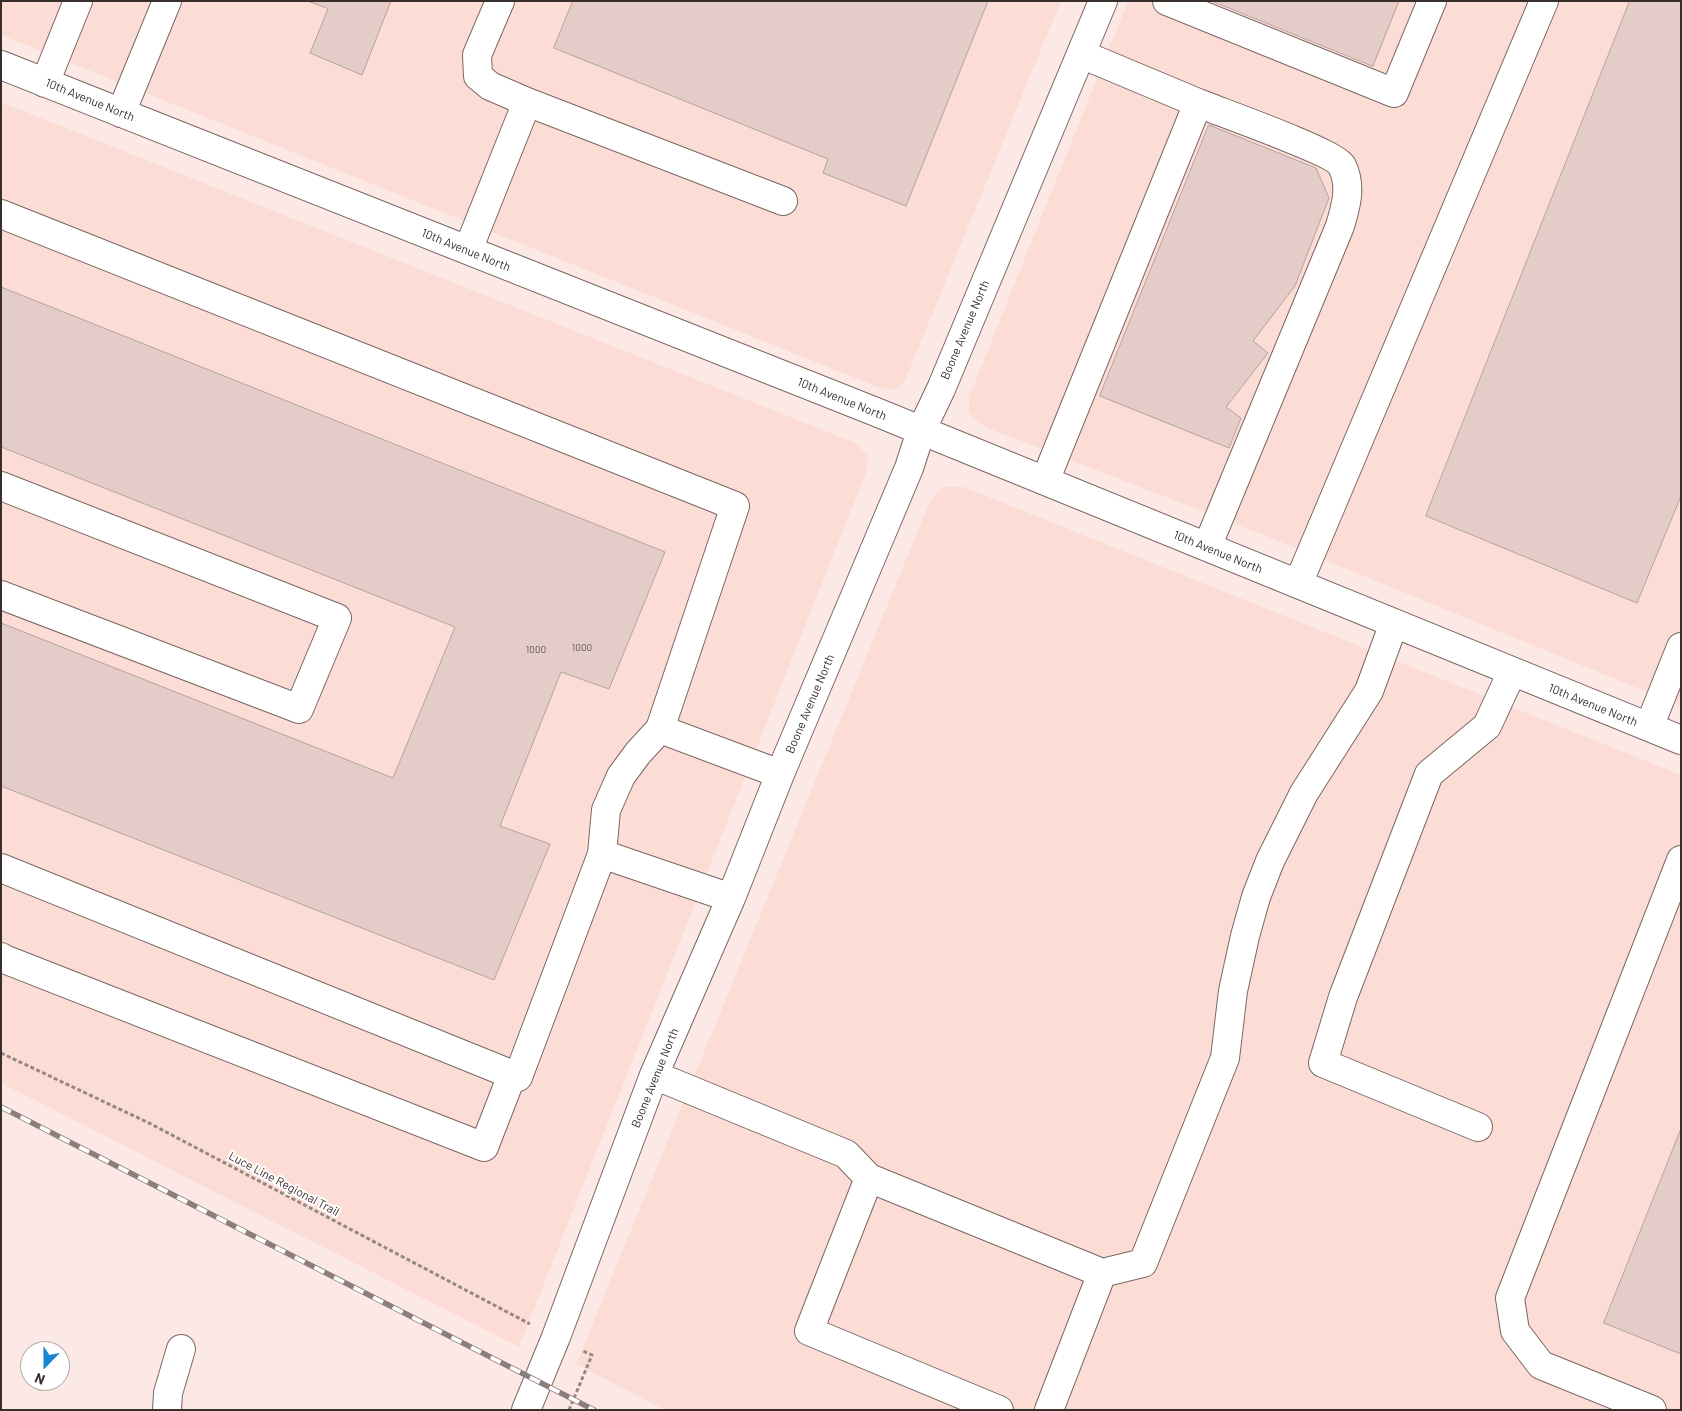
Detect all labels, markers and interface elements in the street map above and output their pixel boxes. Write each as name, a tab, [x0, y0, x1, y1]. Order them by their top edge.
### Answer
street label: 10th Avenue North	[43, 76, 137, 124]
street label: 10th Avenue North	[419, 226, 513, 274]
street label: Boone Avenue North	[938, 278, 992, 382]
street label: 10th Avenue North	[795, 375, 889, 423]
street label: 10th Avenue North	[1171, 528, 1265, 576]
house number: 1000	[572, 642, 592, 654]
house number: 1000	[526, 644, 546, 656]
street label: Boone Avenue North	[783, 652, 837, 756]
street label: 10th Avenue North	[1546, 681, 1640, 729]
street label: Boone Avenue North	[628, 1026, 682, 1130]
street label: Luce Line Regional Trail	[226, 1149, 342, 1219]
north arrow	[20, 1341, 70, 1391]
text: N	[32, 1370, 47, 1389]

